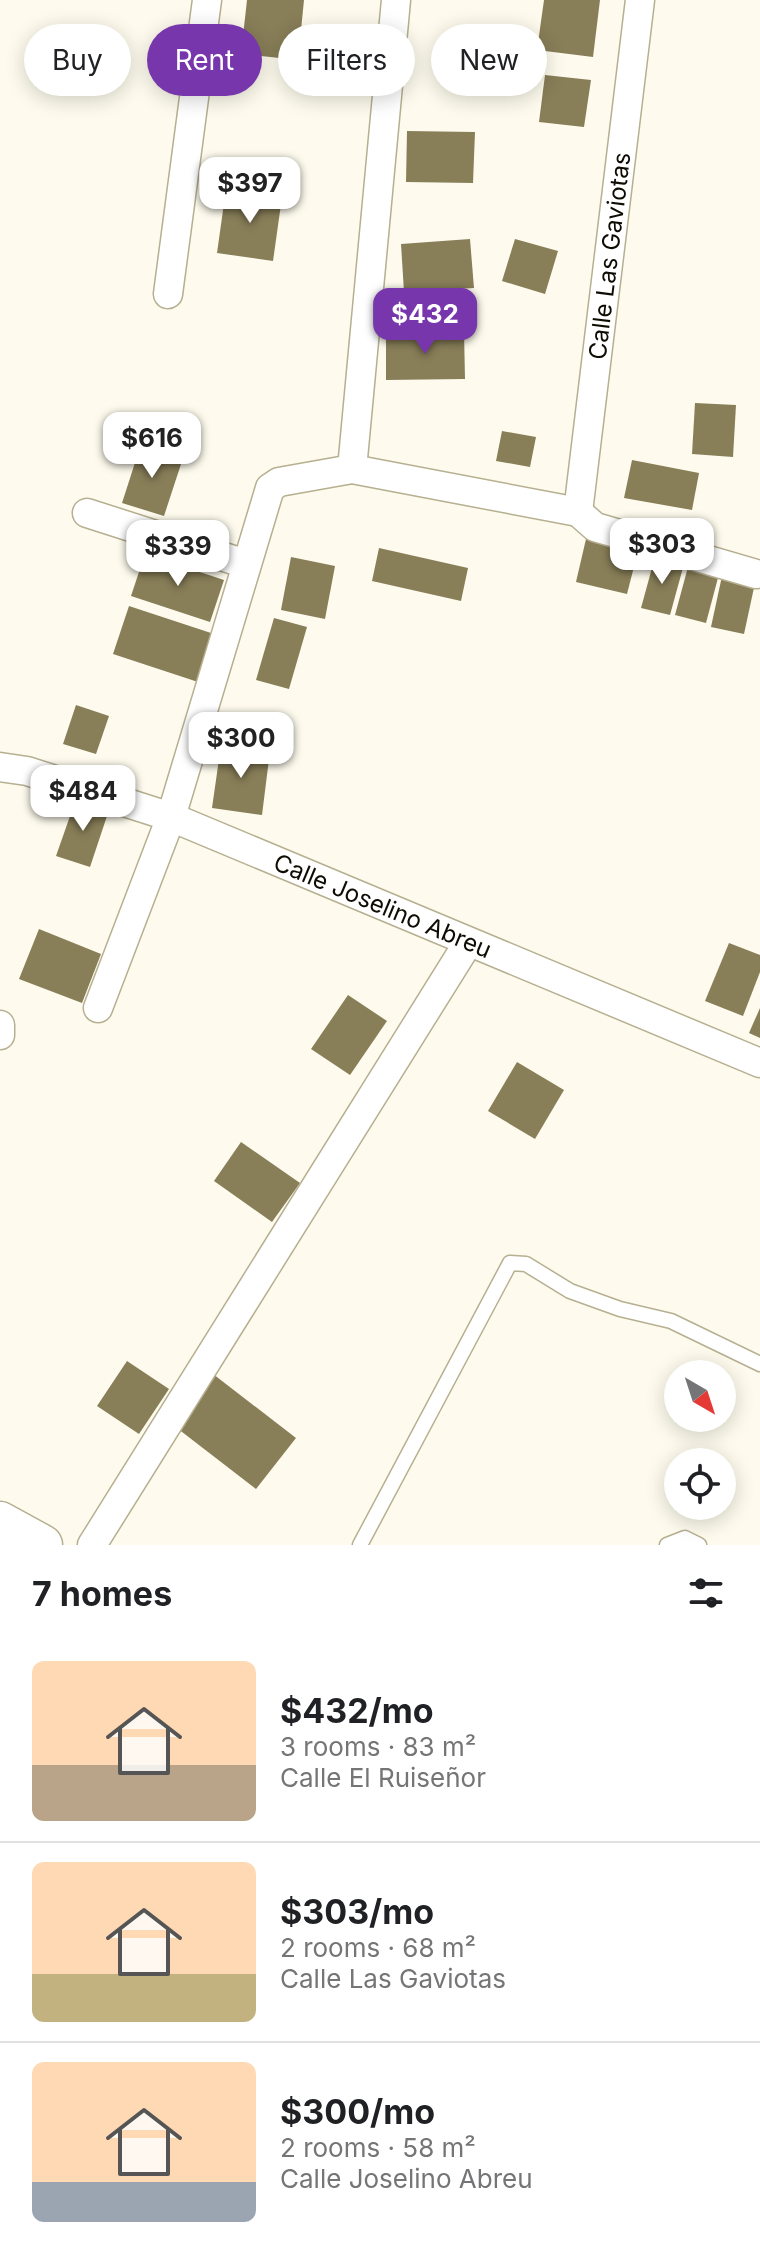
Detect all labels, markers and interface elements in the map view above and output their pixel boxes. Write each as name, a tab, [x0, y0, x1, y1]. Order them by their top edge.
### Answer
chip: Buy	[24, 24, 131, 96]
chip: Rent	[147, 24, 262, 96]
chip: Filters	[278, 24, 415, 96]
chip: New	[431, 24, 547, 96]
street label: Calle Las Gaviotas	[582, 151, 636, 361]
pin: $397	[203, 157, 297, 225]
text: $397	[217, 167, 283, 198]
pin: $432	[378, 288, 472, 356]
text: $432	[391, 298, 459, 329]
pin: $616	[105, 412, 199, 480]
text: $616	[121, 422, 183, 453]
pin: $303	[615, 518, 709, 586]
pin: $339	[131, 520, 225, 588]
text: $303	[628, 528, 696, 559]
text: $339	[144, 530, 212, 561]
pin: $300	[194, 712, 288, 780]
text: $300	[207, 722, 275, 753]
pin: $484	[36, 765, 130, 833]
text: $484	[48, 775, 118, 806]
street label: Calle Joselino Abreu	[270, 847, 496, 964]
north arrow	[664, 1360, 736, 1432]
map controls	[664, 1360, 736, 1520]
button: locate	[664, 1448, 736, 1520]
icon: filters	[684, 1571, 728, 1615]
text: 7 homes	[32, 1573, 172, 1614]
text: $432/mo	[280, 1690, 434, 1731]
icon: home	[96, 1693, 192, 1789]
text: 3 rooms · 83 m²	[280, 1731, 476, 1762]
text: Calle El Ruiseñor	[280, 1762, 486, 1793]
text: $303/mo	[280, 1891, 434, 1932]
icon: home	[96, 1894, 192, 1990]
text: 2 rooms · 68 m²	[280, 1932, 476, 1963]
text: Calle Las Gaviotas	[280, 1963, 506, 1994]
text: $300/mo	[280, 2091, 435, 2132]
icon: home	[96, 2094, 192, 2190]
text: 2 rooms · 58 m²	[280, 2132, 476, 2163]
text: Calle Joselino Abreu	[280, 2163, 533, 2194]

